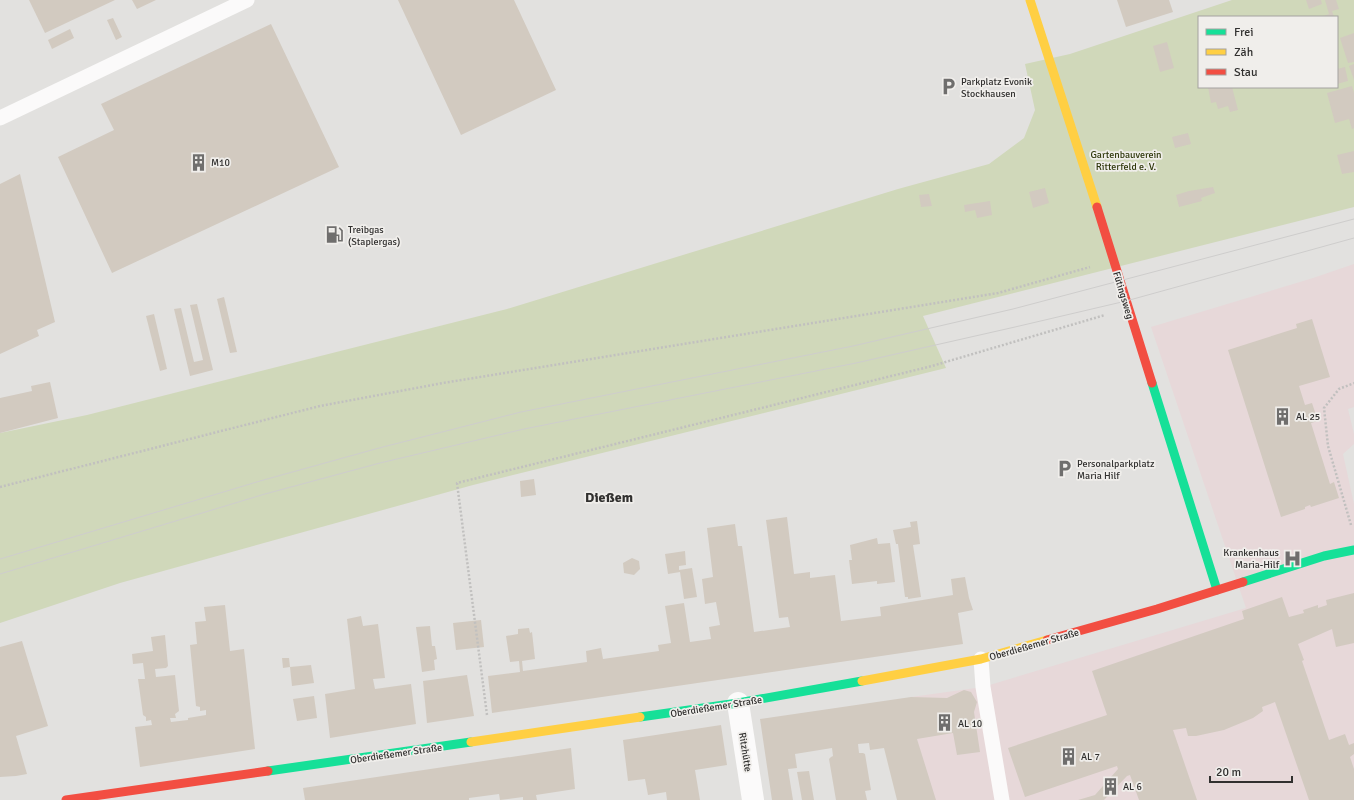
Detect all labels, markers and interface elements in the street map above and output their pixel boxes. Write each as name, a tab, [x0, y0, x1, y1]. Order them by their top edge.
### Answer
legend	[1198, 16, 1338, 88]
text: Frei	[1234, 25, 1253, 40]
text: Zäh	[1234, 45, 1253, 60]
text: Stau	[1234, 65, 1258, 80]
place label: Parkplatz Evonik Stockhausen	[961, 76, 1032, 100]
parking icon: Parkplatz Evonik Stockhausen	[938, 77, 958, 97]
park label: Gartenbauverein Ritterfeld e. V.	[1090, 149, 1162, 173]
building icon: M10	[188, 152, 208, 172]
place label: M10	[211, 157, 230, 169]
place label: Treibgas (Staplergas)	[348, 224, 400, 248]
fuel station icon: Treibgas (Staplergas)	[325, 225, 345, 245]
street label: Fütingsweg	[1110, 270, 1136, 321]
building icon: AL 25	[1273, 406, 1293, 426]
place label: AL 25	[1296, 411, 1320, 423]
place label: Personalparkplatz Maria Hilf	[1077, 458, 1155, 482]
parking icon: Personalparkplatz Maria Hilf	[1054, 459, 1074, 479]
district label: Dießem	[585, 489, 633, 506]
place label: Krankenhaus Maria-Hilf	[1223, 547, 1280, 571]
hospital icon: Krankenhaus Maria-Hilf	[1282, 548, 1302, 568]
street label: Oberdießemer Straße	[988, 626, 1080, 663]
street label: Oberdießemer Straße	[669, 694, 763, 720]
building icon: AL 10	[935, 713, 955, 733]
place label: AL 10	[958, 718, 982, 730]
street label: Ritzhütte	[736, 732, 754, 773]
street label: Oberdießemer Straße	[349, 742, 443, 766]
building icon: AL 7	[1058, 746, 1078, 766]
place label: AL 7	[1081, 751, 1100, 763]
scale bar	[1210, 758, 1292, 784]
text: 20 m	[1216, 765, 1241, 780]
building icon: AL 6	[1100, 776, 1120, 796]
place label: AL 6	[1123, 781, 1142, 793]

